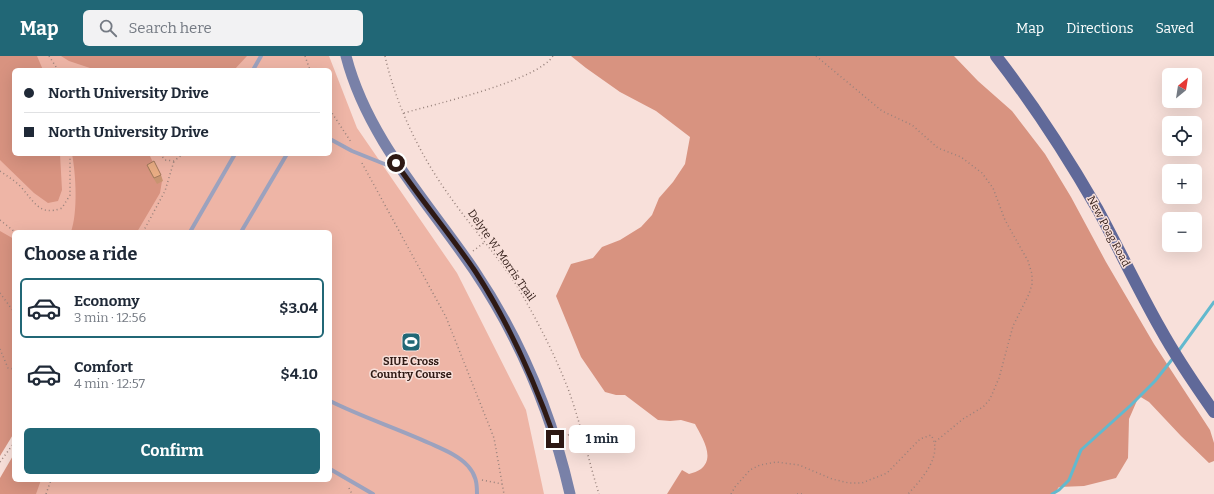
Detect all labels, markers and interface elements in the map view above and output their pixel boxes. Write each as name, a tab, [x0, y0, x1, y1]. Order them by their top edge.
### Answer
search box	[83, 10, 363, 46]
text: Map	[20, 17, 59, 40]
icon: search	[97, 17, 119, 39]
text: Search here	[129, 19, 212, 37]
text: Map	[1016, 20, 1044, 37]
text: Directions	[1066, 20, 1134, 37]
text: Saved	[1156, 20, 1194, 37]
north arrow	[1162, 68, 1202, 108]
map controls	[1162, 68, 1202, 252]
text: North University Drive	[48, 84, 209, 102]
button: locate	[1162, 116, 1202, 156]
text: North University Drive	[48, 123, 209, 141]
route start	[387, 154, 405, 172]
button: +	[1162, 164, 1202, 204]
street label: New Poag Road	[1084, 194, 1133, 269]
street label: Delyte W. Morris Trail	[465, 207, 538, 304]
button: −	[1162, 212, 1202, 252]
text: Choose a ride	[24, 243, 137, 265]
icon: car	[26, 290, 62, 326]
text: Economy	[74, 292, 140, 310]
text: $3.04	[279, 299, 318, 317]
text: 3 min · 12:56	[74, 310, 146, 325]
sports icon: SIUE Cross Country Course	[400, 331, 422, 353]
place label: SIUE Cross Country Course	[370, 355, 452, 381]
icon: car	[26, 356, 62, 392]
text: Comfort	[74, 358, 133, 376]
text: $4.10	[281, 365, 318, 383]
text: 4 min · 12:57	[74, 376, 145, 391]
callout: 1 min	[569, 425, 635, 453]
button: Confirm	[24, 428, 320, 474]
route end	[546, 430, 564, 448]
text: 1 min	[586, 431, 618, 446]

